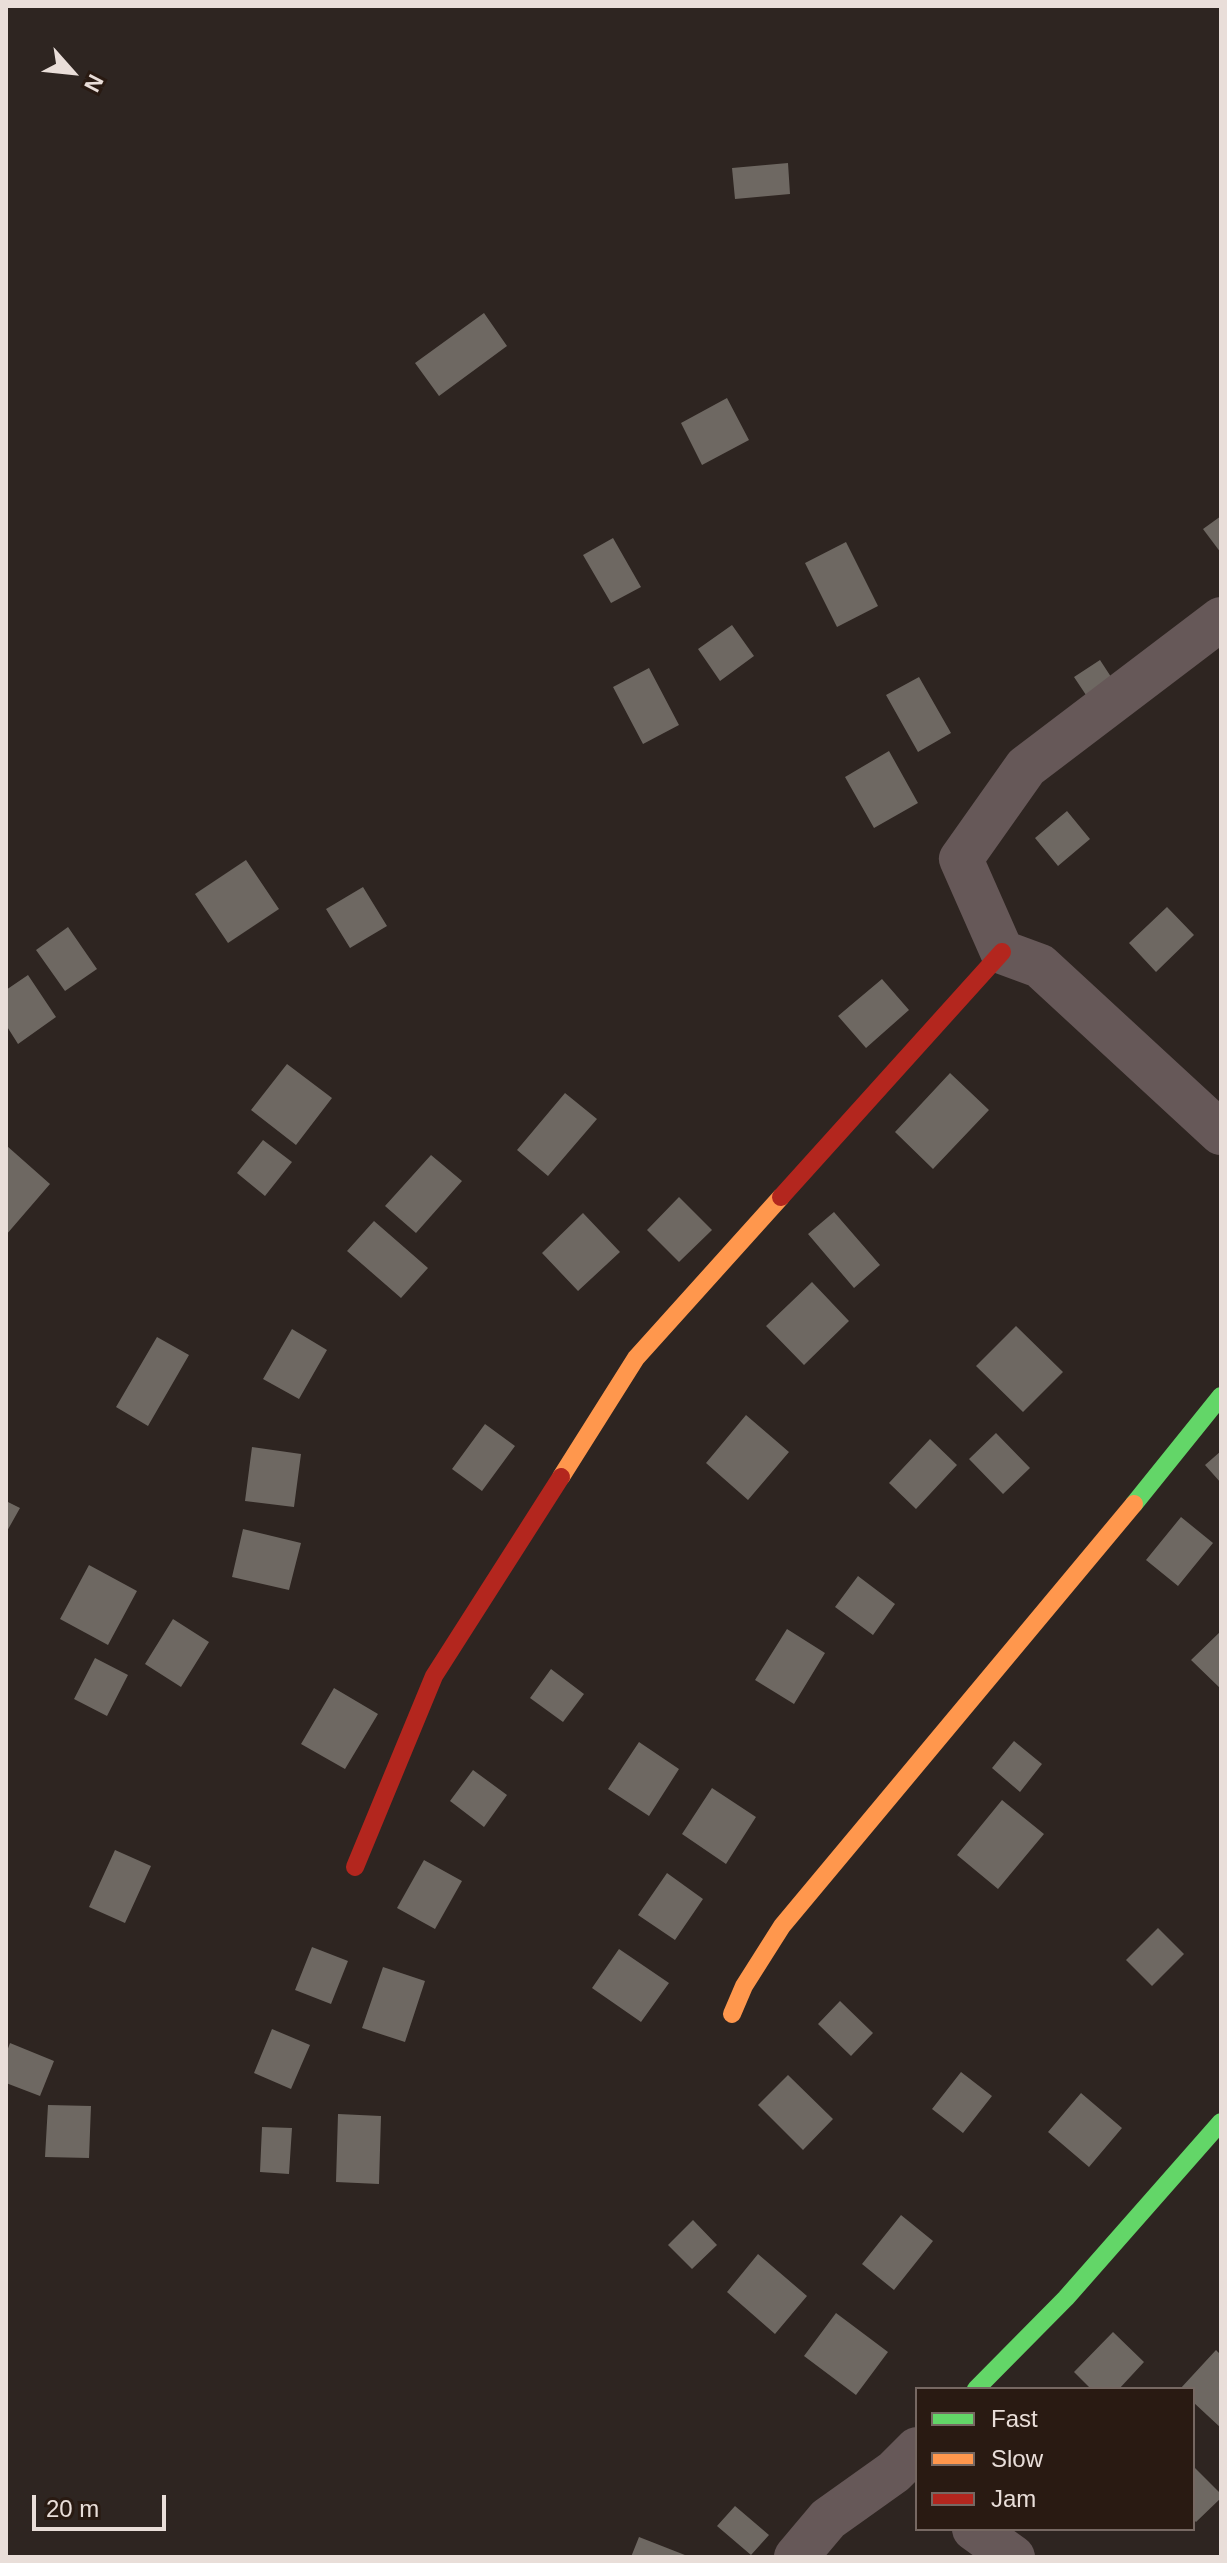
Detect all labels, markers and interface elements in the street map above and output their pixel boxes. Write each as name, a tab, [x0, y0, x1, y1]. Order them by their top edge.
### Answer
north arrow	[32, 32, 112, 112]
text: N	[79, 70, 109, 96]
legend	[915, 2387, 1195, 2531]
text: Fast	[991, 2405, 1038, 2432]
text: Slow	[991, 2445, 1043, 2472]
scale bar	[36, 2479, 170, 2529]
text: Jam	[991, 2485, 1036, 2512]
text: 20 m	[46, 2495, 99, 2522]

